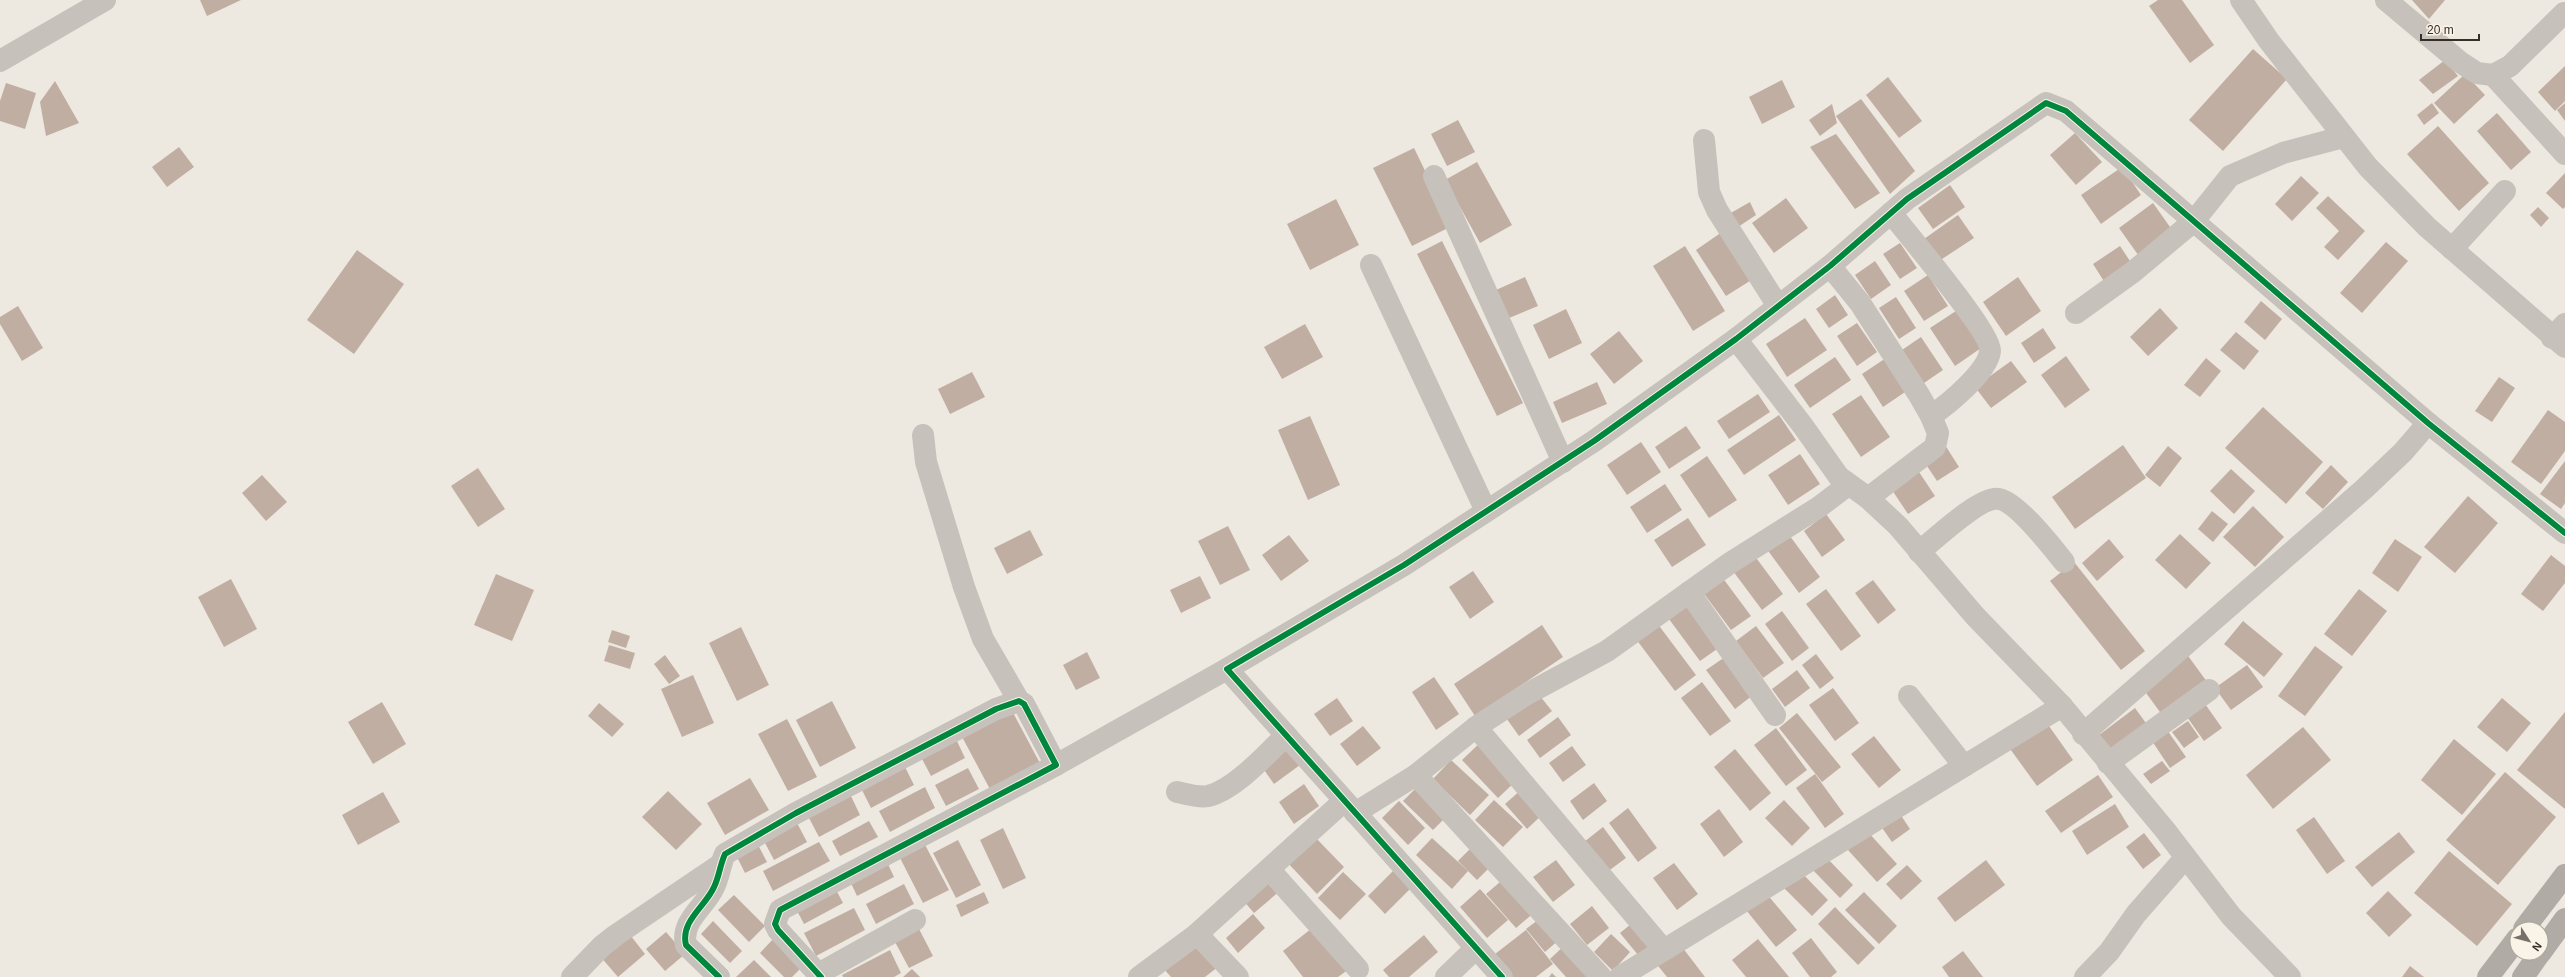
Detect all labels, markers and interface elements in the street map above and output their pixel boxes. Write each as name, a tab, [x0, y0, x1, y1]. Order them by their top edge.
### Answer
scale bar	[2421, 16, 2479, 42]
text: 20 m	[2427, 23, 2454, 37]
north arrow	[2509, 921, 2549, 961]
text: N	[2530, 940, 2544, 954]

